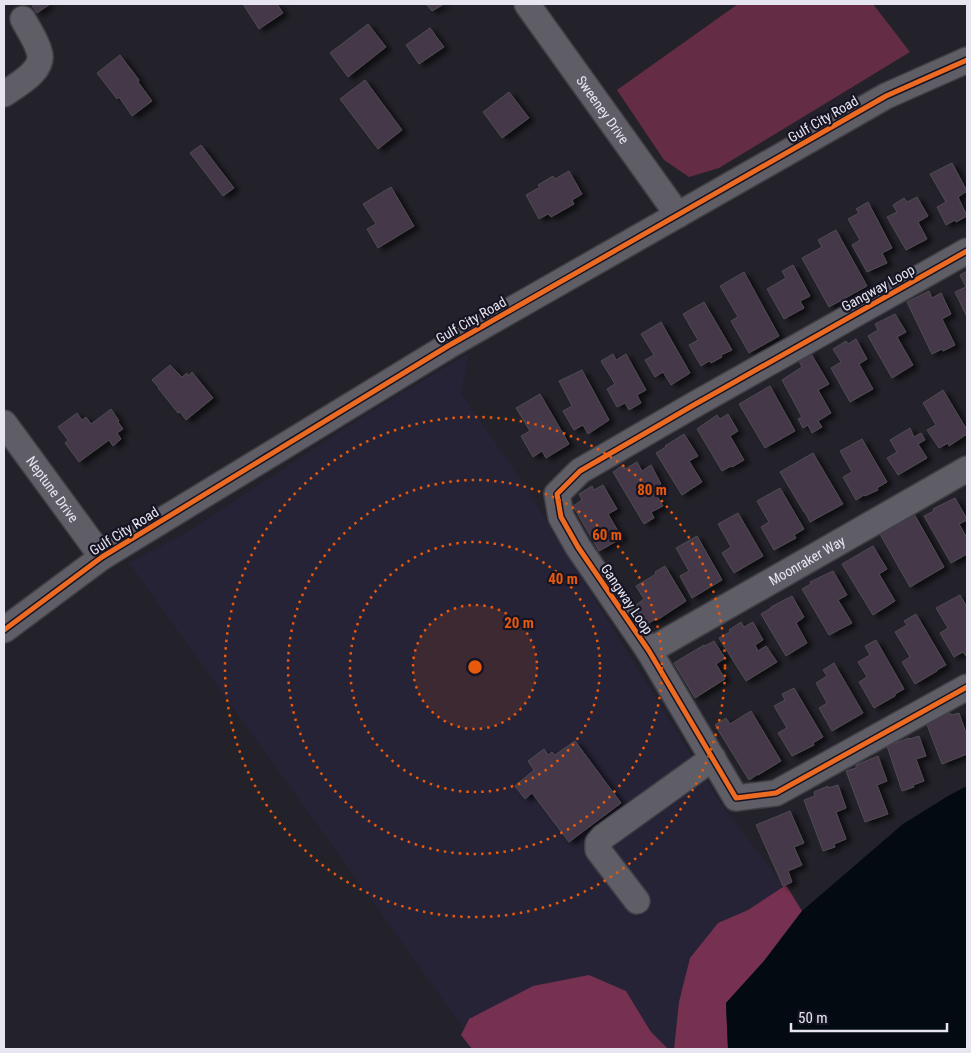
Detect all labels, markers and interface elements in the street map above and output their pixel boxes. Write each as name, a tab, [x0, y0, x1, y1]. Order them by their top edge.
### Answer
street label: Sweeney Drive	[573, 73, 633, 147]
street label: Gulf City Road	[785, 92, 861, 146]
street label: Gangway Loop	[839, 261, 917, 315]
street label: Gulf City Road	[433, 293, 509, 347]
street label: Neptune Drive	[23, 453, 82, 526]
text: 80 m	[637, 481, 667, 499]
street label: Gulf City Road	[87, 503, 161, 559]
text: 60 m	[592, 526, 622, 544]
street label: Moonraker Way	[766, 532, 848, 589]
street label: Gangway Loop	[598, 561, 656, 637]
text: 40 m	[548, 570, 578, 588]
text: 20 m	[504, 614, 534, 632]
centre of rings	[466, 658, 484, 676]
scale bar	[791, 1000, 947, 1032]
text: 50 m	[798, 1009, 828, 1027]

